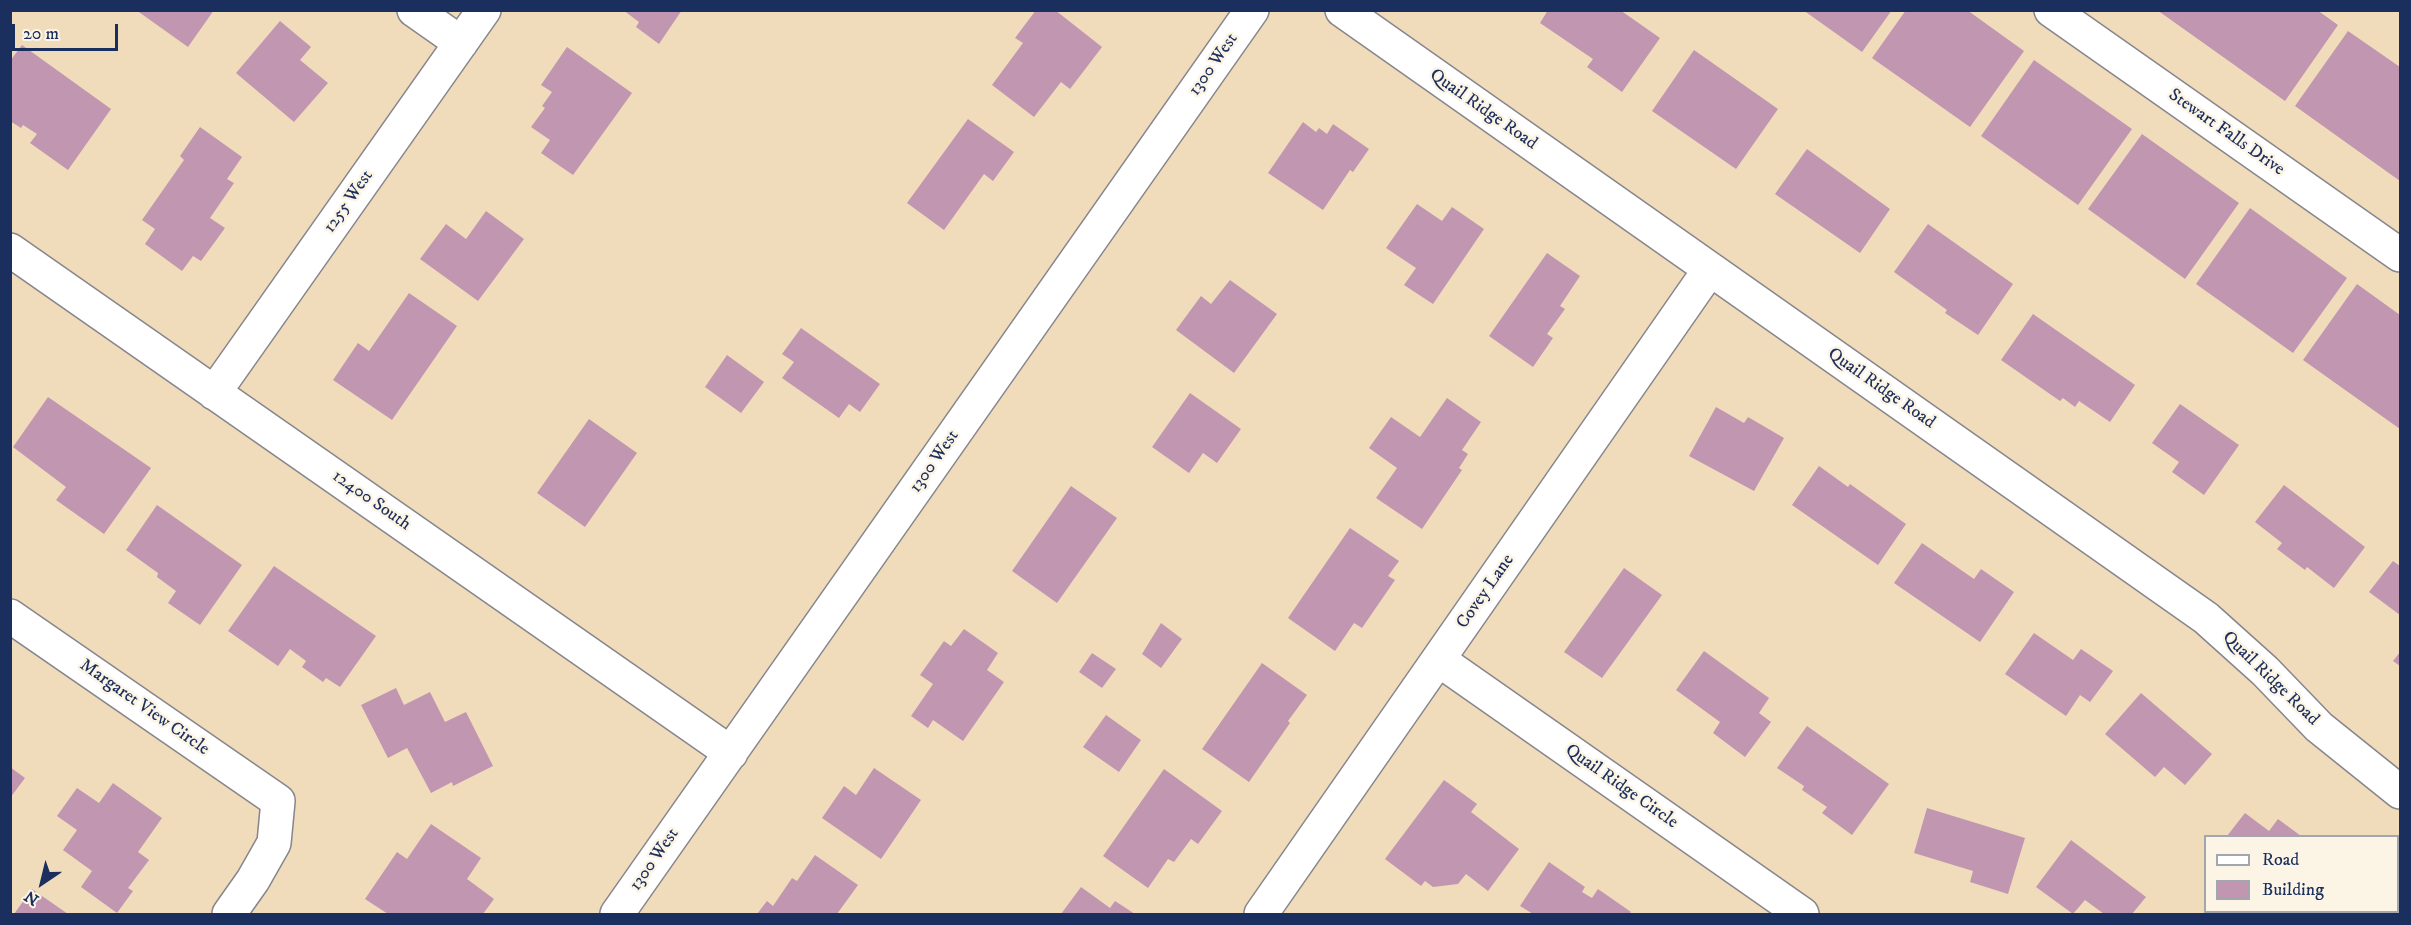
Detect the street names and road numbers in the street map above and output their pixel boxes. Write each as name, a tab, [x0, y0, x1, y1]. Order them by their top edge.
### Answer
street label: 1300 West	[1185, 30, 1243, 100]
street label: Quail Ridge Road	[1425, 65, 1541, 155]
street label: Stewart Falls Drive	[2164, 85, 2288, 181]
street label: 1255 West	[320, 166, 378, 238]
street label: Quail Ridge Road	[1823, 344, 1939, 434]
street label: 1300 West	[906, 427, 964, 497]
street label: 12400 South	[327, 466, 415, 536]
street label: Covey Lane	[1453, 551, 1519, 633]
street label: Quail Ridge Road	[2217, 627, 2323, 731]
street label: Margaret View Circle	[75, 655, 213, 761]
street label: Quail Ridge Circle	[1560, 740, 1682, 834]
street label: 1300 West	[626, 825, 684, 895]

